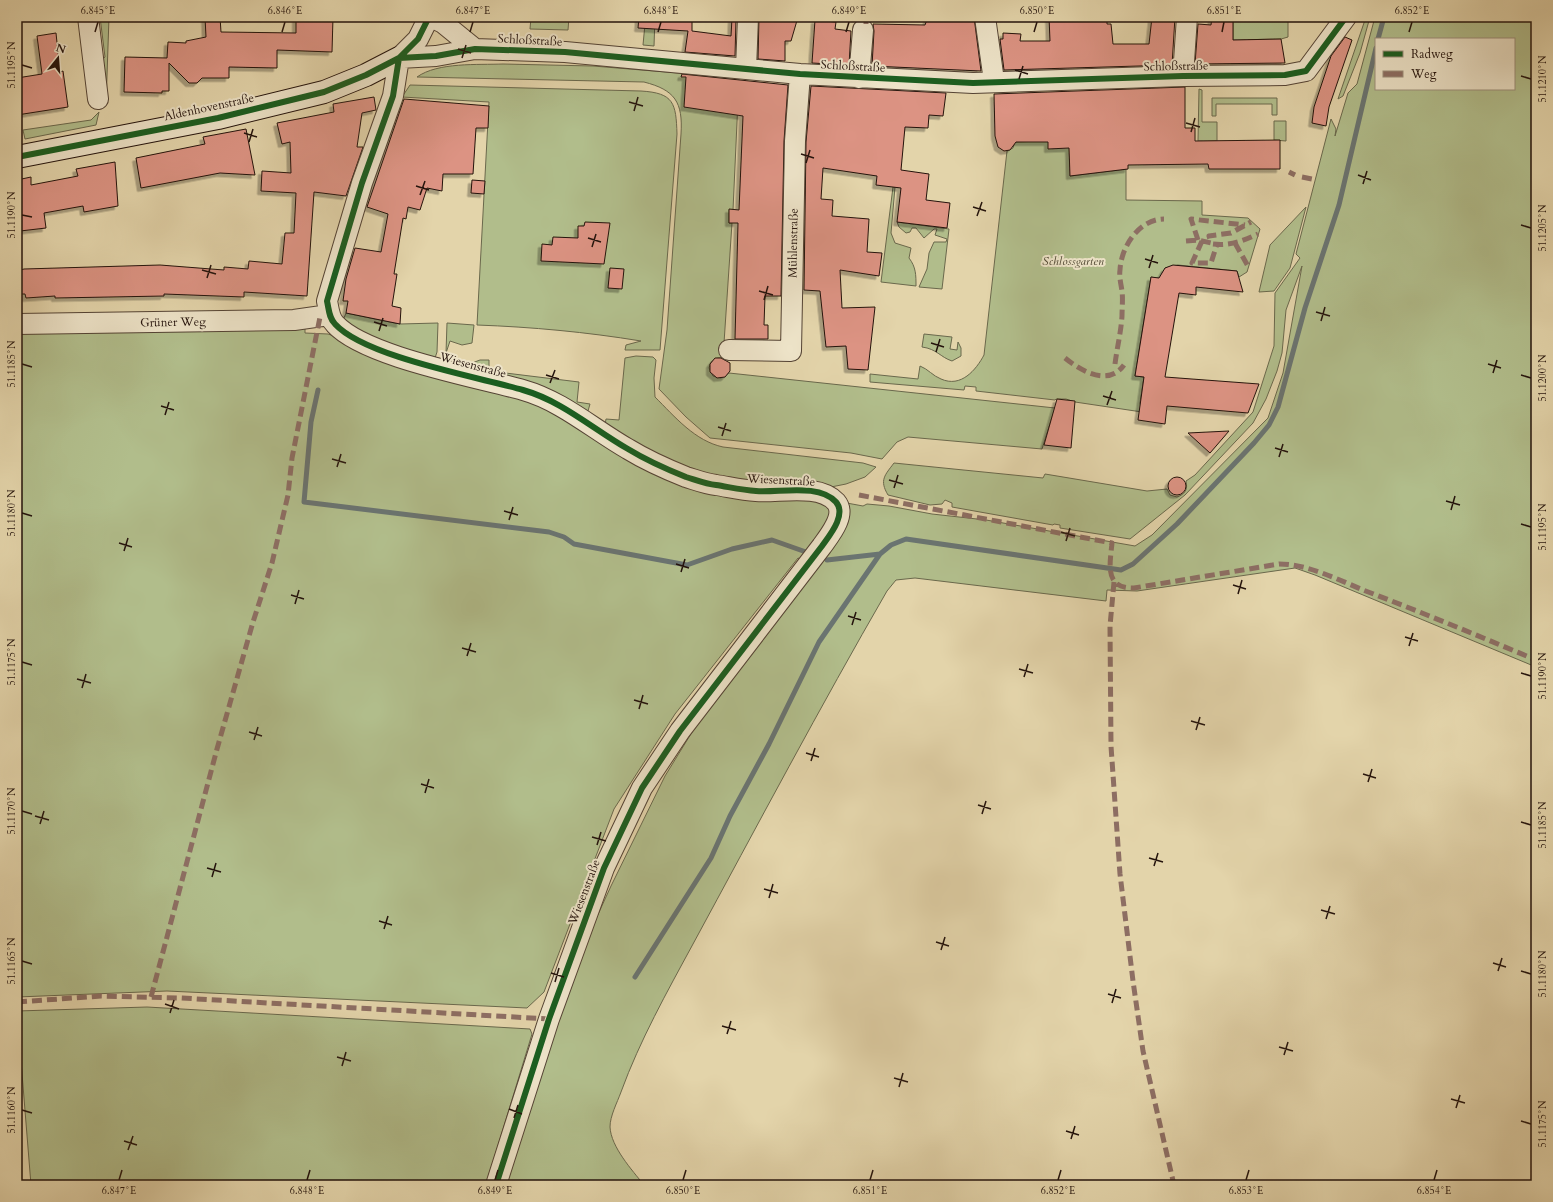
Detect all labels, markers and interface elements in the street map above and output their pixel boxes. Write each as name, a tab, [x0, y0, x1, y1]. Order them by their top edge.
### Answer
text: 6.845°E	[81, 4, 115, 18]
text: 6.846°E	[268, 4, 302, 18]
text: 6.847°E	[456, 4, 490, 18]
text: 6.848°E	[644, 4, 678, 18]
text: 6.849°E	[832, 4, 866, 18]
text: 6.850°E	[1020, 4, 1054, 18]
text: 6.851°E	[1207, 4, 1241, 18]
text: 6.852°E	[1395, 4, 1429, 18]
street label: Schloßstraße	[497, 30, 563, 50]
north arrow	[38, 38, 78, 78]
legend	[1375, 38, 1515, 90]
text: N	[54, 40, 68, 58]
text: 51.1195°N	[5, 41, 19, 88]
text: Radweg	[1411, 46, 1453, 62]
text: 51.1210°N	[1536, 55, 1550, 102]
street label: Schloßstraße	[820, 56, 886, 76]
street label: Schloßstraße	[1143, 57, 1209, 75]
text: Weg	[1410, 66, 1437, 82]
street label: Aldenhovenstraße	[163, 90, 255, 124]
text: 51.1190°N	[5, 191, 19, 238]
text: 51.1205°N	[1536, 204, 1550, 251]
street label: Mühlenstraße	[784, 208, 802, 278]
park label: Schlossgarten	[1042, 253, 1104, 269]
street label: Grüner Weg	[140, 313, 206, 331]
text: 51.1185°N	[5, 340, 19, 387]
street label: Wiesenstraße	[437, 348, 508, 382]
text: 51.1200°N	[1536, 354, 1550, 401]
street label: Wiesenstraße	[745, 470, 816, 490]
text: 51.1180°N	[5, 489, 19, 536]
text: 51.1195°N	[1536, 503, 1550, 550]
text: 51.1175°N	[5, 638, 19, 685]
text: 51.1190°N	[1536, 652, 1550, 699]
text: 51.1170°N	[5, 787, 19, 834]
text: 51.1185°N	[1536, 801, 1550, 848]
street label: Wiesenstraße	[564, 857, 604, 928]
text: 51.1165°N	[5, 937, 19, 984]
text: 51.1180°N	[1536, 950, 1550, 997]
text: 51.1160°N	[5, 1086, 19, 1133]
text: 51.1175°N	[1536, 1100, 1550, 1147]
text: 6.847°E	[102, 1184, 136, 1198]
text: 6.848°E	[290, 1184, 324, 1198]
text: 6.849°E	[478, 1184, 512, 1198]
text: 6.850°E	[666, 1184, 700, 1198]
text: 6.851°E	[853, 1184, 887, 1198]
text: 6.852°E	[1041, 1184, 1075, 1198]
text: 6.853°E	[1229, 1184, 1263, 1198]
text: 6.854°E	[1417, 1184, 1451, 1198]

